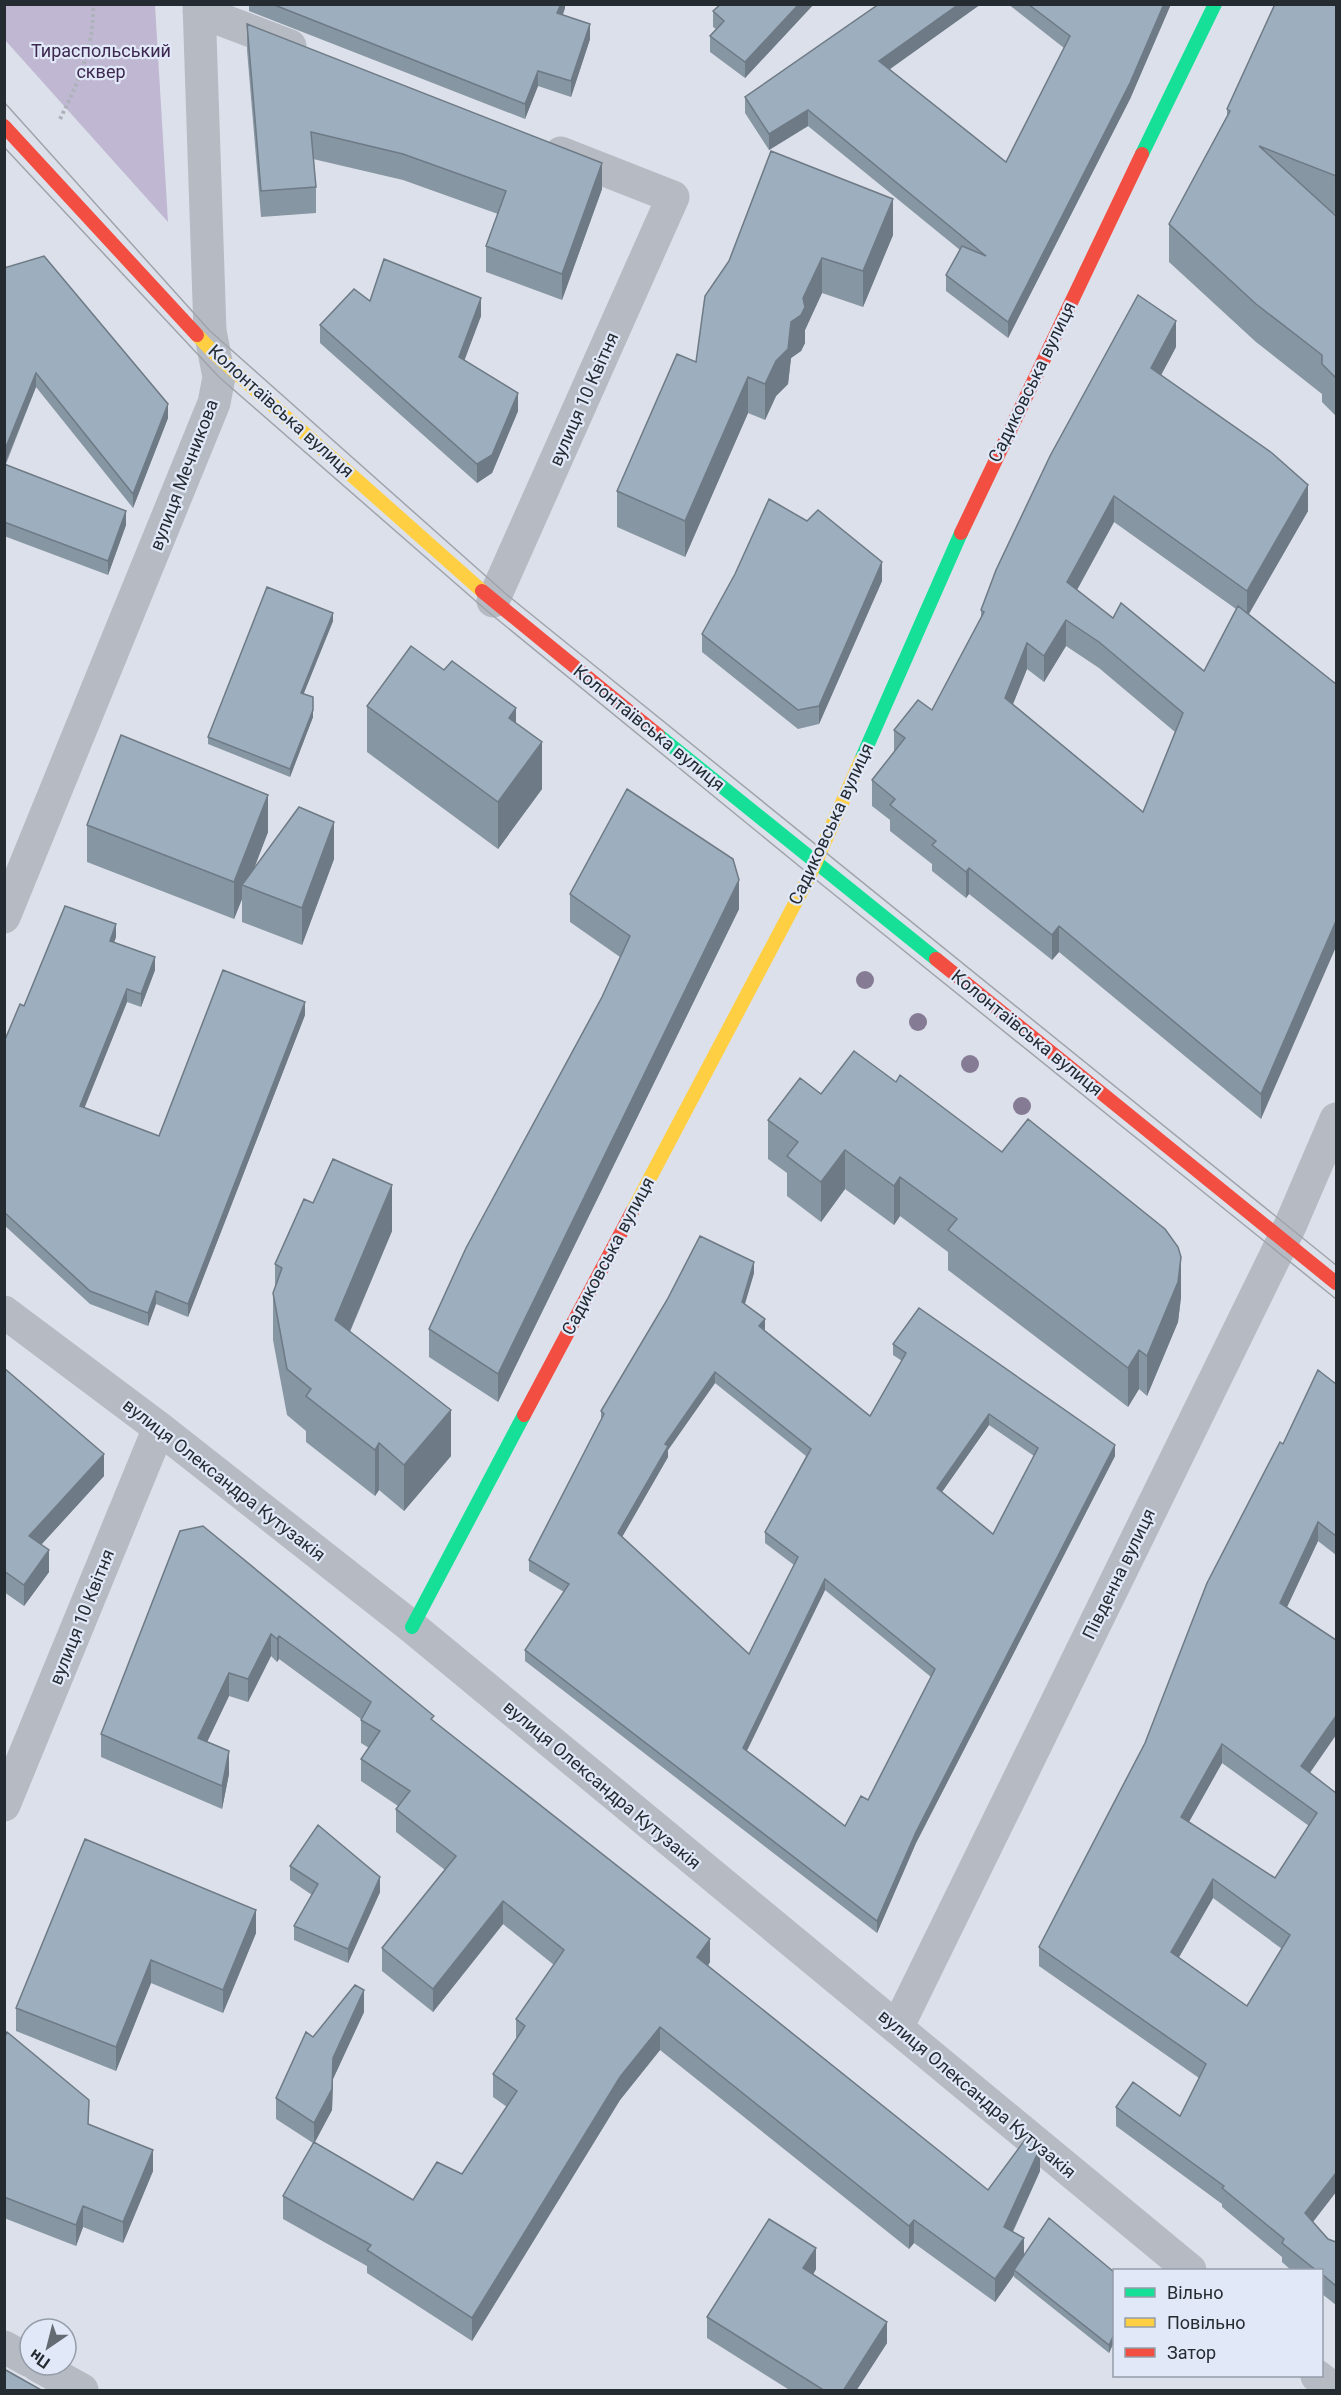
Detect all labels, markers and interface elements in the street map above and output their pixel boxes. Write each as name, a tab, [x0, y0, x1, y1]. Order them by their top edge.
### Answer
park label: Тираспольський сквер	[31, 40, 171, 82]
street label: Садиковська вулиця	[984, 298, 1080, 465]
street label: вулиця 10 Квітня	[545, 329, 622, 469]
street label: Колонтаївська вулиця	[204, 340, 358, 482]
street label: вулиця Мечникова	[145, 396, 222, 553]
street label: Колонтаївська вулиця	[569, 660, 729, 795]
street label: Садиковська вулиця	[784, 740, 877, 908]
street label: Колонтаївська вулиця	[947, 965, 1107, 1100]
street label: Садиковська вулиця	[557, 1173, 658, 1338]
street label: вулиця Олександра Кутузакія	[119, 1394, 330, 1565]
street label: Південна вулиця	[1078, 1505, 1159, 1643]
street label: вулиця 10 Квітня	[45, 1546, 118, 1688]
street label: вулиця Олександра Кутузакія	[499, 1696, 705, 1873]
street label: вулиця Олександра Кутузакія	[874, 2005, 1080, 2182]
legend	[1113, 2269, 1323, 2377]
text: Вільно	[1167, 2282, 1223, 2303]
text: Повільно	[1167, 2312, 1246, 2333]
north arrow	[18, 2317, 78, 2377]
text: Затор	[1167, 2342, 1216, 2363]
text: Пн	[26, 2345, 53, 2373]

